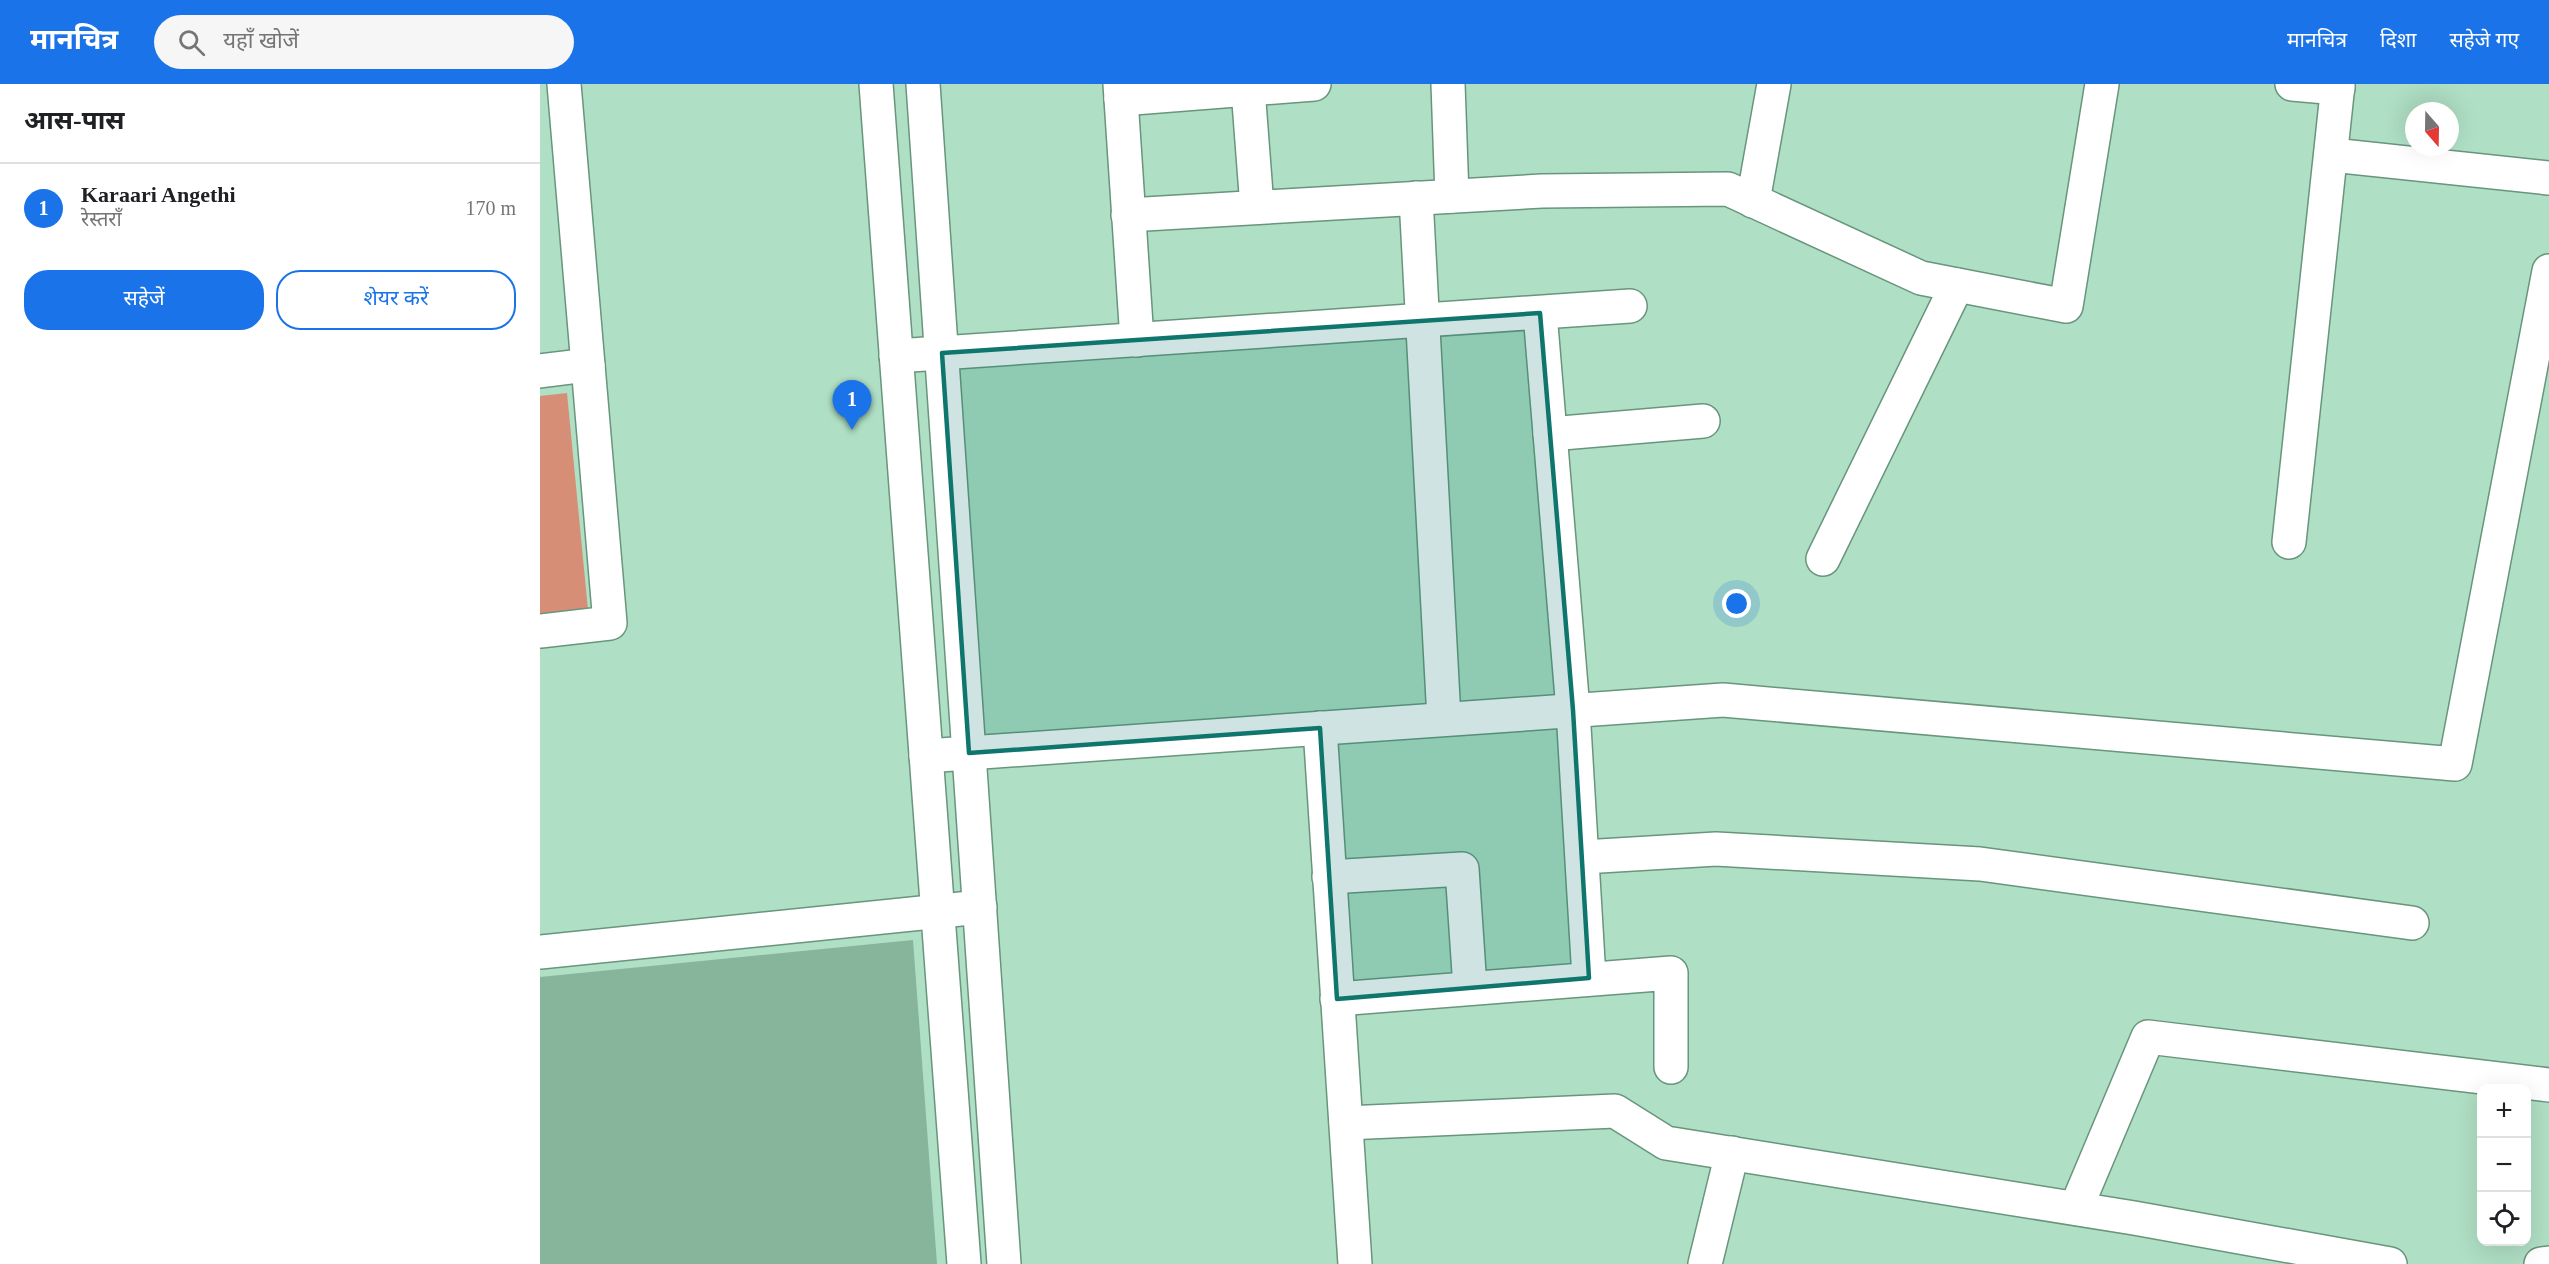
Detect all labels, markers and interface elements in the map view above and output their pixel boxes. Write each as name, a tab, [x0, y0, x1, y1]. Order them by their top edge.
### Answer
search box	[154, 15, 574, 69]
text: मानचित्र	[30, 24, 118, 55]
icon: search	[175, 26, 208, 59]
text: यहाँ खोजें	[223, 28, 299, 53]
text: मानचित्र	[2287, 28, 2347, 52]
text: दिशा	[2380, 28, 2416, 52]
text: सहेजे गए	[2449, 28, 2519, 52]
north arrow	[2405, 102, 2459, 156]
text: आस-पास	[24, 106, 124, 135]
text: Karaari Angethi	[81, 182, 236, 207]
text: 1	[39, 197, 49, 219]
text: 170 m	[465, 197, 516, 219]
text: रेस्तराँ	[81, 208, 122, 230]
button: सहेजें	[24, 270, 264, 330]
button: शेयर करें	[276, 270, 516, 330]
pin: 1	[832, 380, 872, 430]
your location	[1722, 589, 1751, 618]
map controls	[2477, 1084, 2531, 1246]
button: +	[2477, 1084, 2531, 1138]
button: −	[2477, 1138, 2531, 1192]
button: locate	[2477, 1192, 2531, 1246]

